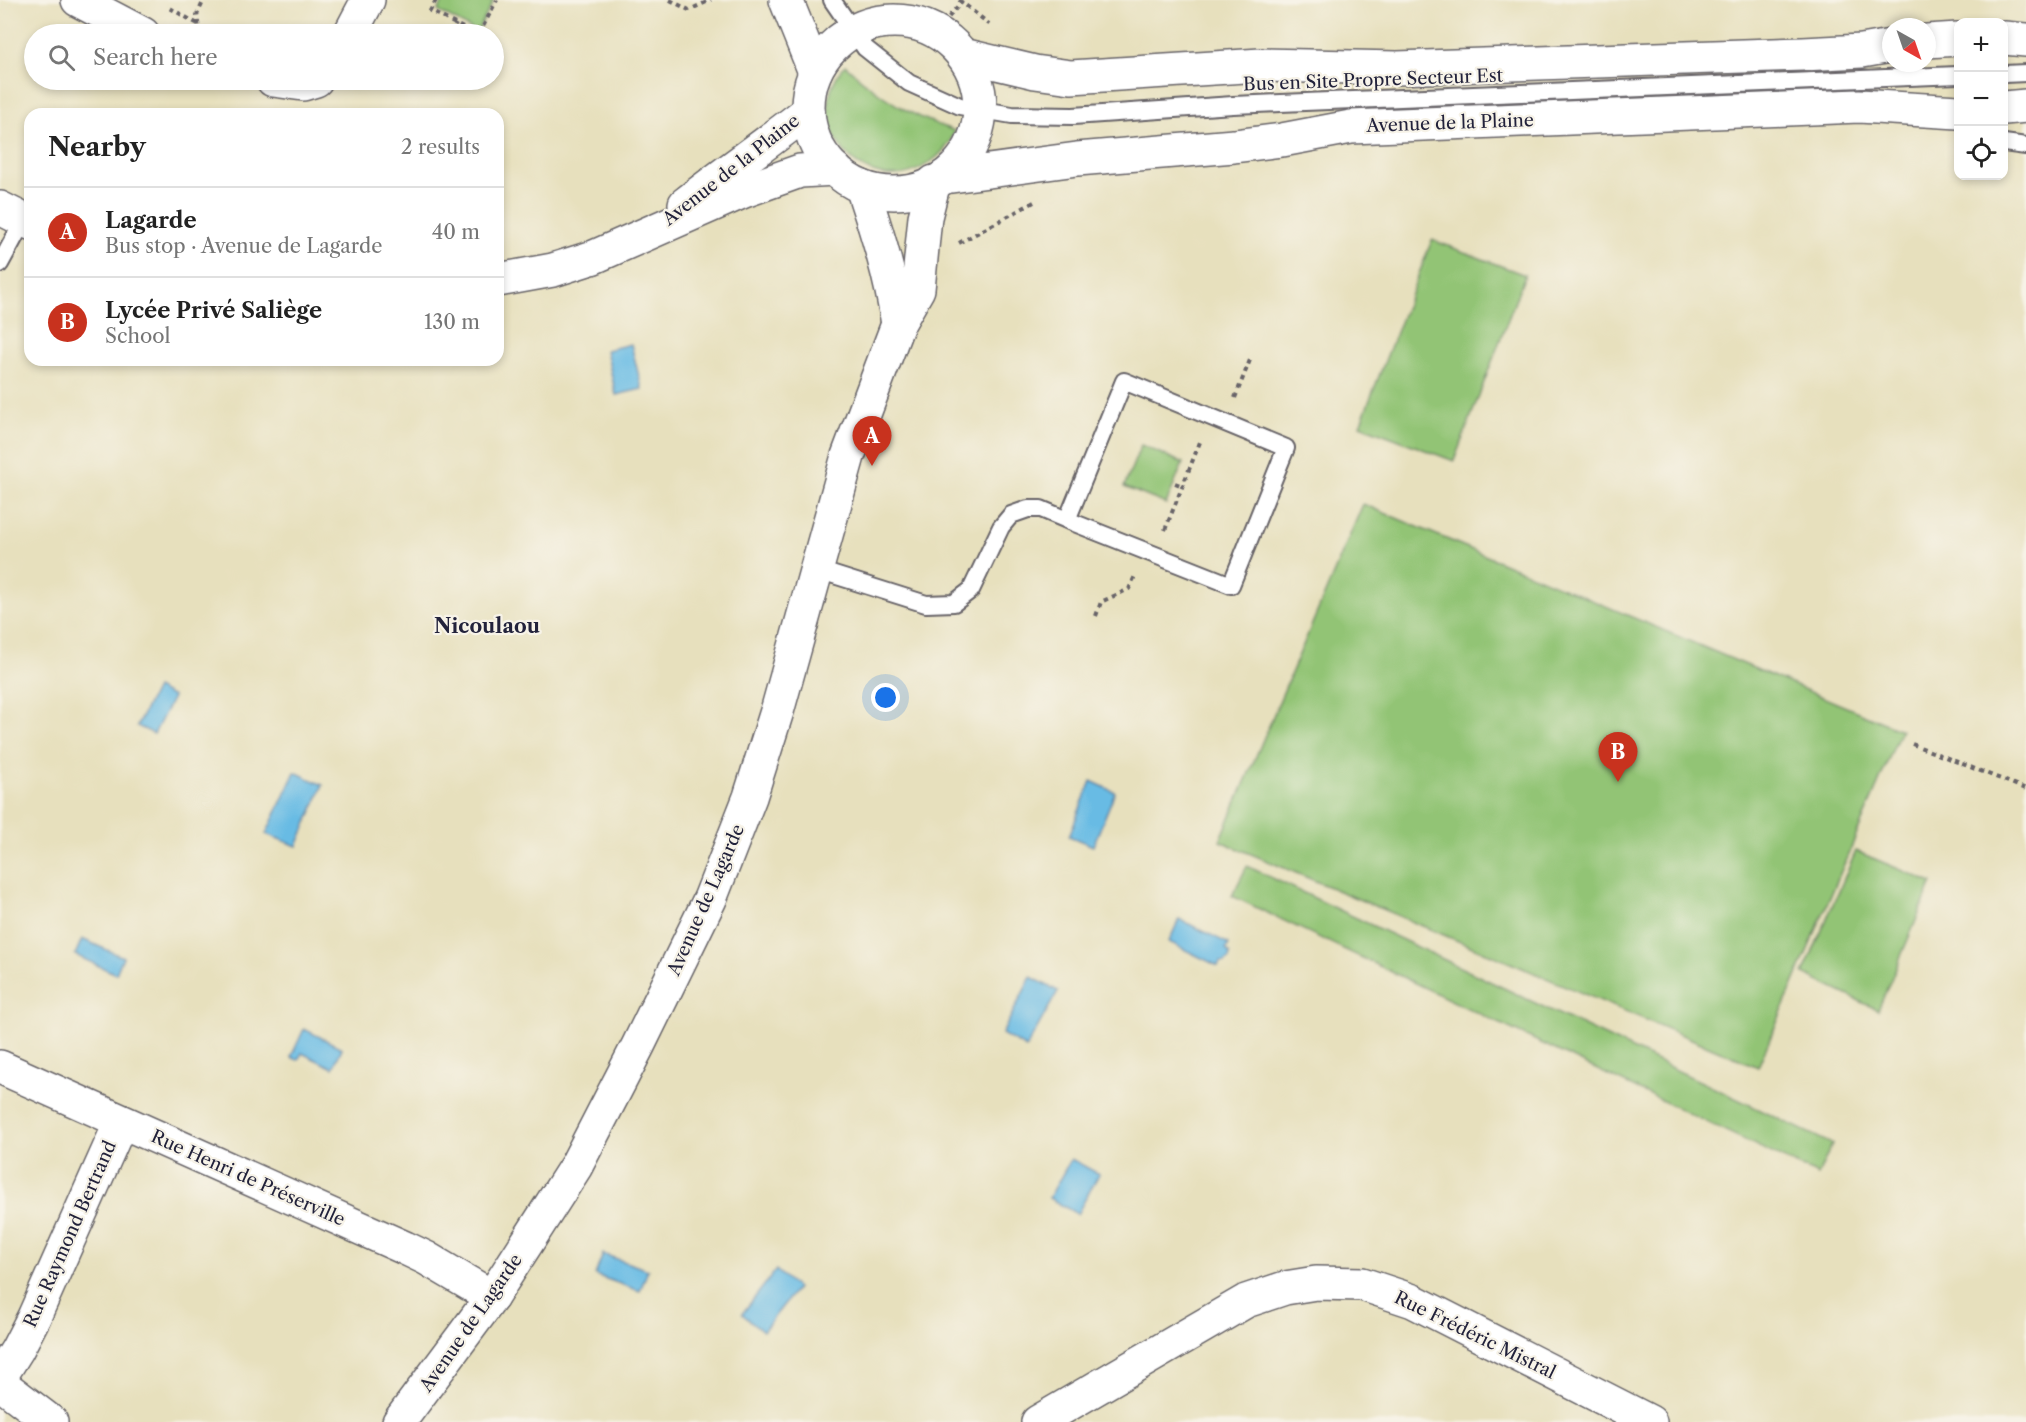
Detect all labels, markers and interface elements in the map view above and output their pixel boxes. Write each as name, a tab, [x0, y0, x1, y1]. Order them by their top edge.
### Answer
north arrow	[1882, 18, 1936, 72]
map controls	[1954, 18, 2008, 180]
button: +	[1954, 18, 2008, 72]
search box	[24, 24, 504, 90]
icon: search	[45, 41, 78, 74]
text: Search here	[93, 44, 218, 71]
street label: Bus en Site Propre Secteur Est	[1243, 64, 1504, 96]
button: −	[1954, 72, 2008, 126]
street label: Avenue de la Plaine	[1365, 109, 1534, 137]
street label: Avenue de la Plaine	[657, 110, 804, 231]
button: locate	[1954, 126, 2008, 180]
text: Nearby	[48, 131, 146, 163]
text: 2 results	[401, 135, 480, 159]
text: Lagarde	[105, 207, 197, 234]
text: A	[60, 220, 75, 244]
text: 40 m	[432, 220, 480, 244]
text: Bus stop · Avenue de Lagarde	[105, 234, 382, 258]
text: Lycée Privé Saliège	[105, 297, 322, 324]
text: B	[60, 310, 75, 334]
text: 130 m	[424, 310, 480, 334]
text: School	[105, 324, 170, 348]
pin: A	[852, 416, 892, 466]
district label: Nicoulaou	[434, 614, 540, 638]
your location	[871, 683, 900, 712]
pin: B	[1598, 732, 1638, 782]
street label: Avenue de Lagarde	[662, 821, 749, 980]
street label: Rue Henri de Préserville	[148, 1125, 348, 1231]
street label: Rue Raymond Bertrand	[19, 1137, 121, 1331]
street label: Avenue de Lagarde	[415, 1250, 527, 1397]
street label: Rue Frédéric Mistral	[1391, 1286, 1559, 1384]

